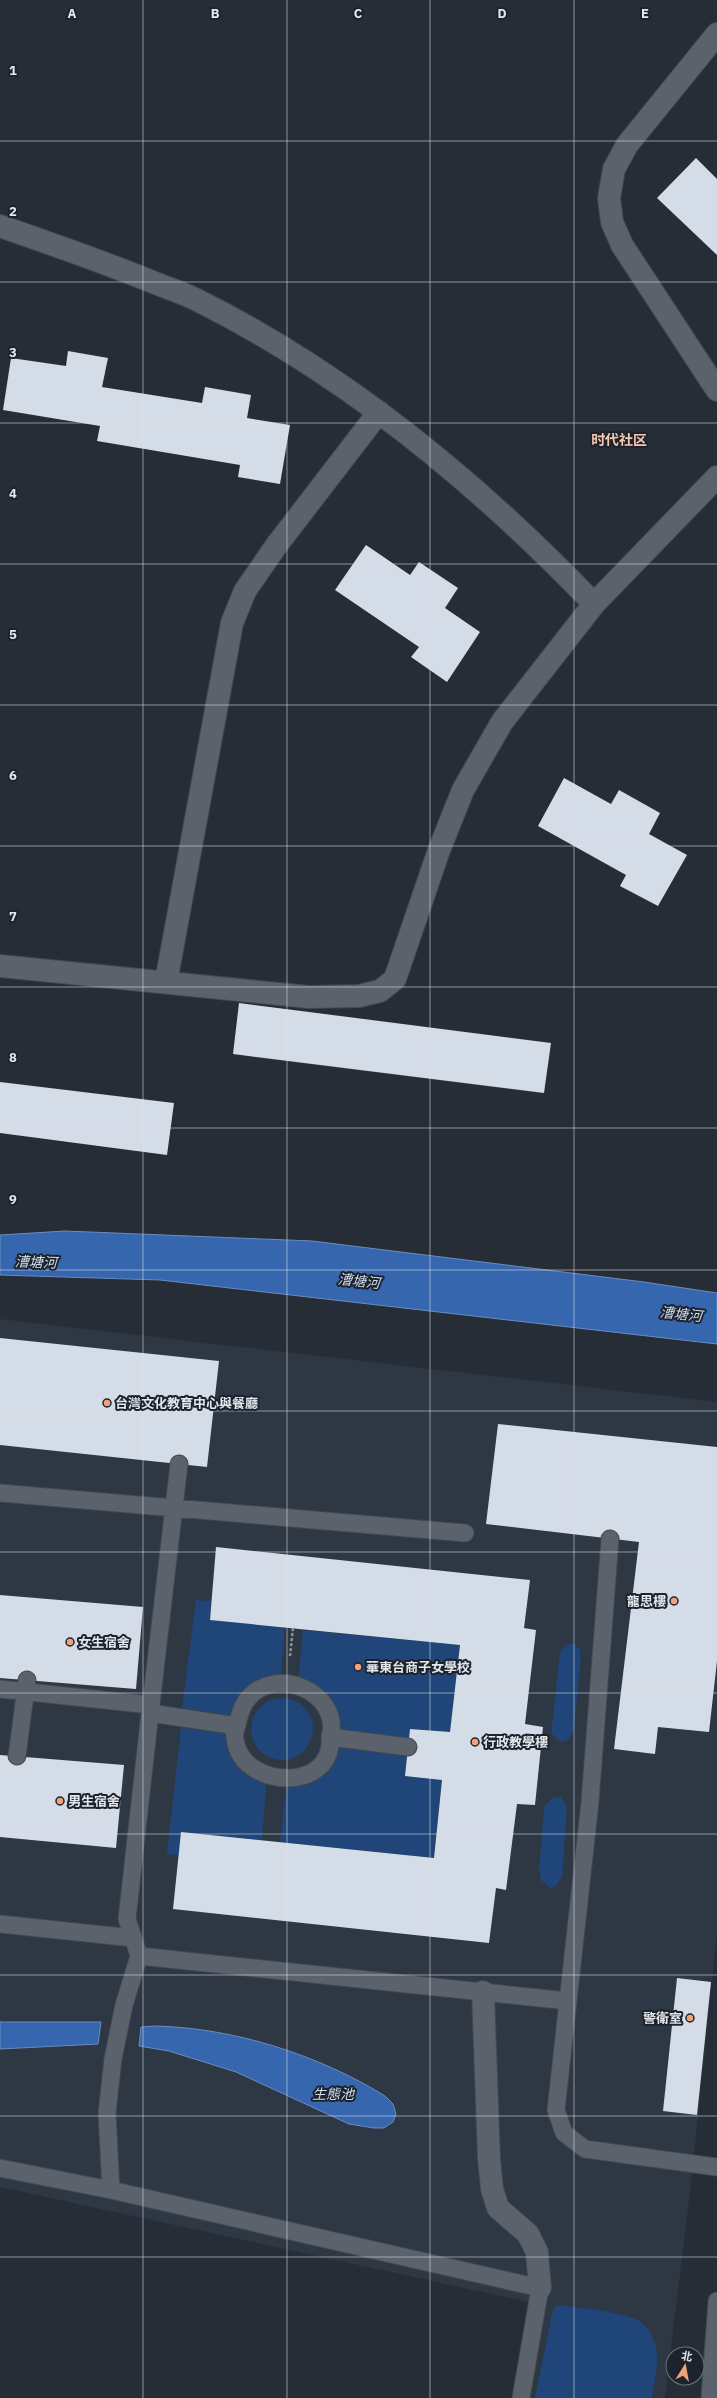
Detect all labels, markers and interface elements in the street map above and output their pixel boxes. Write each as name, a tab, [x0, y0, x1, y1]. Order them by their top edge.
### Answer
text: A	[68, 5, 77, 22]
text: B	[211, 5, 220, 22]
text: C	[354, 5, 363, 22]
text: D	[497, 5, 507, 22]
text: E	[641, 5, 649, 22]
text: 1	[9, 62, 17, 79]
text: 2	[9, 203, 17, 220]
text: 3	[9, 344, 17, 361]
district label: 时代社区	[591, 431, 647, 449]
text: 4	[9, 485, 17, 502]
text: 5	[9, 626, 17, 643]
text: 6	[9, 767, 17, 784]
text: 7	[9, 908, 17, 925]
text: 8	[9, 1049, 17, 1066]
text: 9	[9, 1191, 17, 1208]
water label: 漕塘河	[15, 1252, 60, 1272]
water label: 漕塘河	[337, 1270, 384, 1292]
water label: 漕塘河	[659, 1303, 706, 1325]
place label: 台灣文化教育中心與餐廳	[115, 1395, 258, 1412]
marker: 台灣文化教育中心與餐廳	[102, 1398, 112, 1408]
place label: 龍思樓	[627, 1593, 666, 1610]
marker: 龍思樓	[669, 1596, 679, 1606]
place label: 女生宿舍	[78, 1634, 130, 1651]
marker: 女生宿舍	[65, 1637, 75, 1647]
place label: 華東台商子女學校	[366, 1659, 470, 1676]
marker: 華東台商子女學校	[353, 1662, 363, 1672]
place label: 行政教學樓	[483, 1734, 548, 1751]
marker: 行政教學樓	[470, 1737, 480, 1747]
place label: 男生宿舍	[68, 1793, 120, 1810]
marker: 男生宿舍	[55, 1796, 65, 1806]
place label: 警衛室	[643, 2010, 682, 2027]
marker: 警衛室	[685, 2013, 695, 2023]
water label: 生態池	[312, 2085, 356, 2103]
north arrow	[665, 2346, 705, 2386]
text: 北	[680, 2348, 694, 2364]

